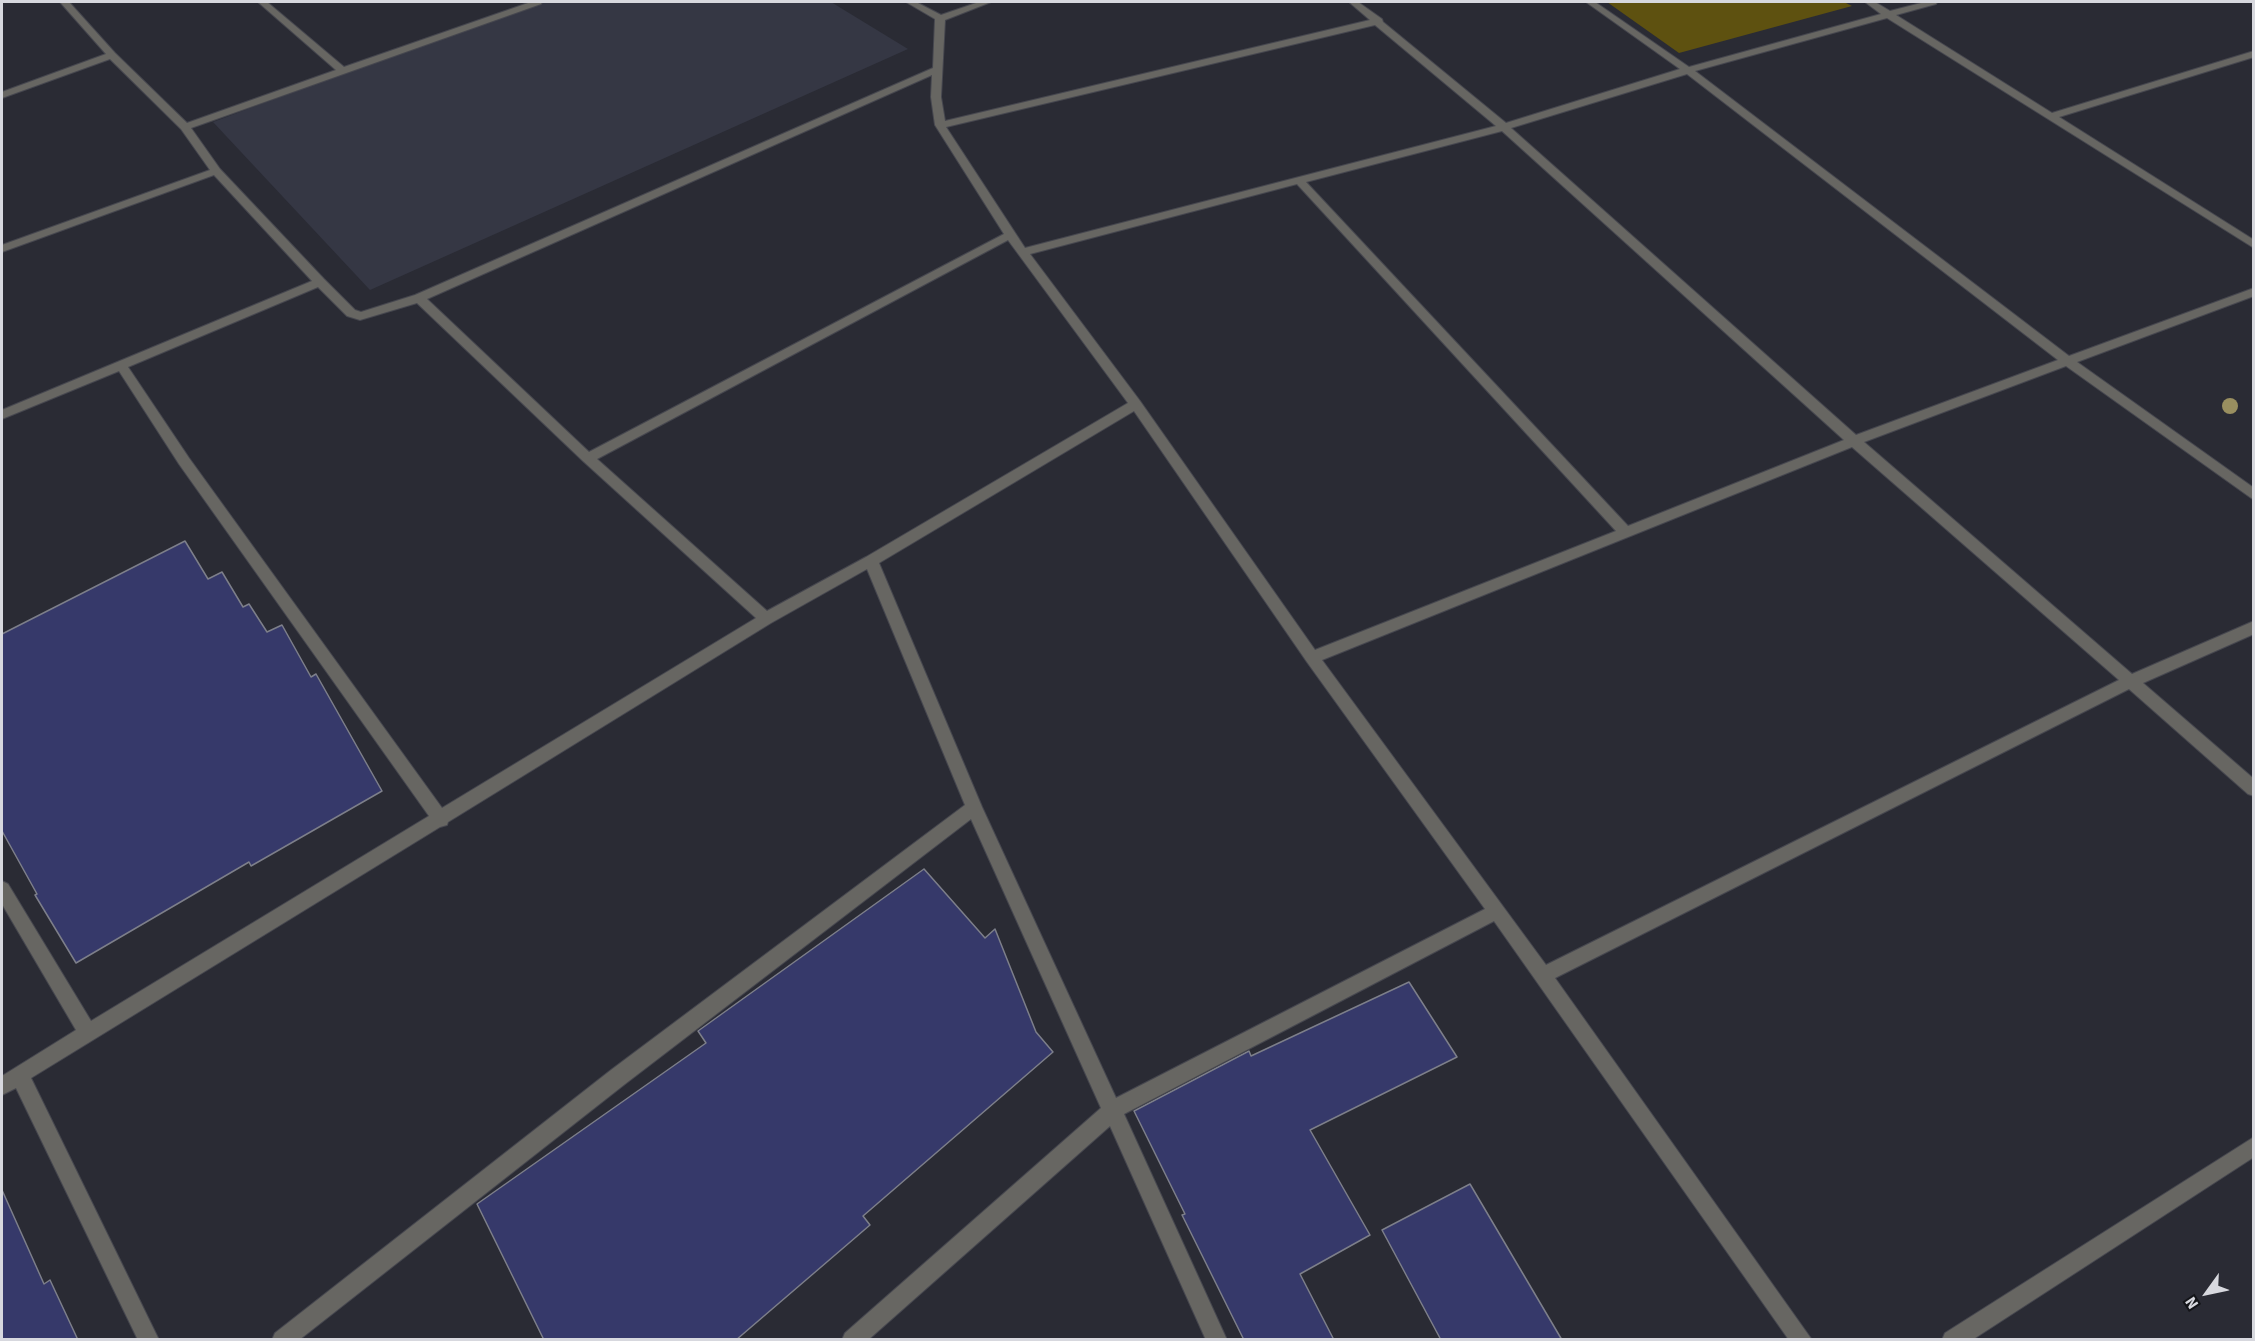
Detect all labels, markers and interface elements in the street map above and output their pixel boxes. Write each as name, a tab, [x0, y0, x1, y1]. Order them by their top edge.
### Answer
north arrow	[2177, 1263, 2237, 1323]
text: N	[2180, 1292, 2204, 1313]

